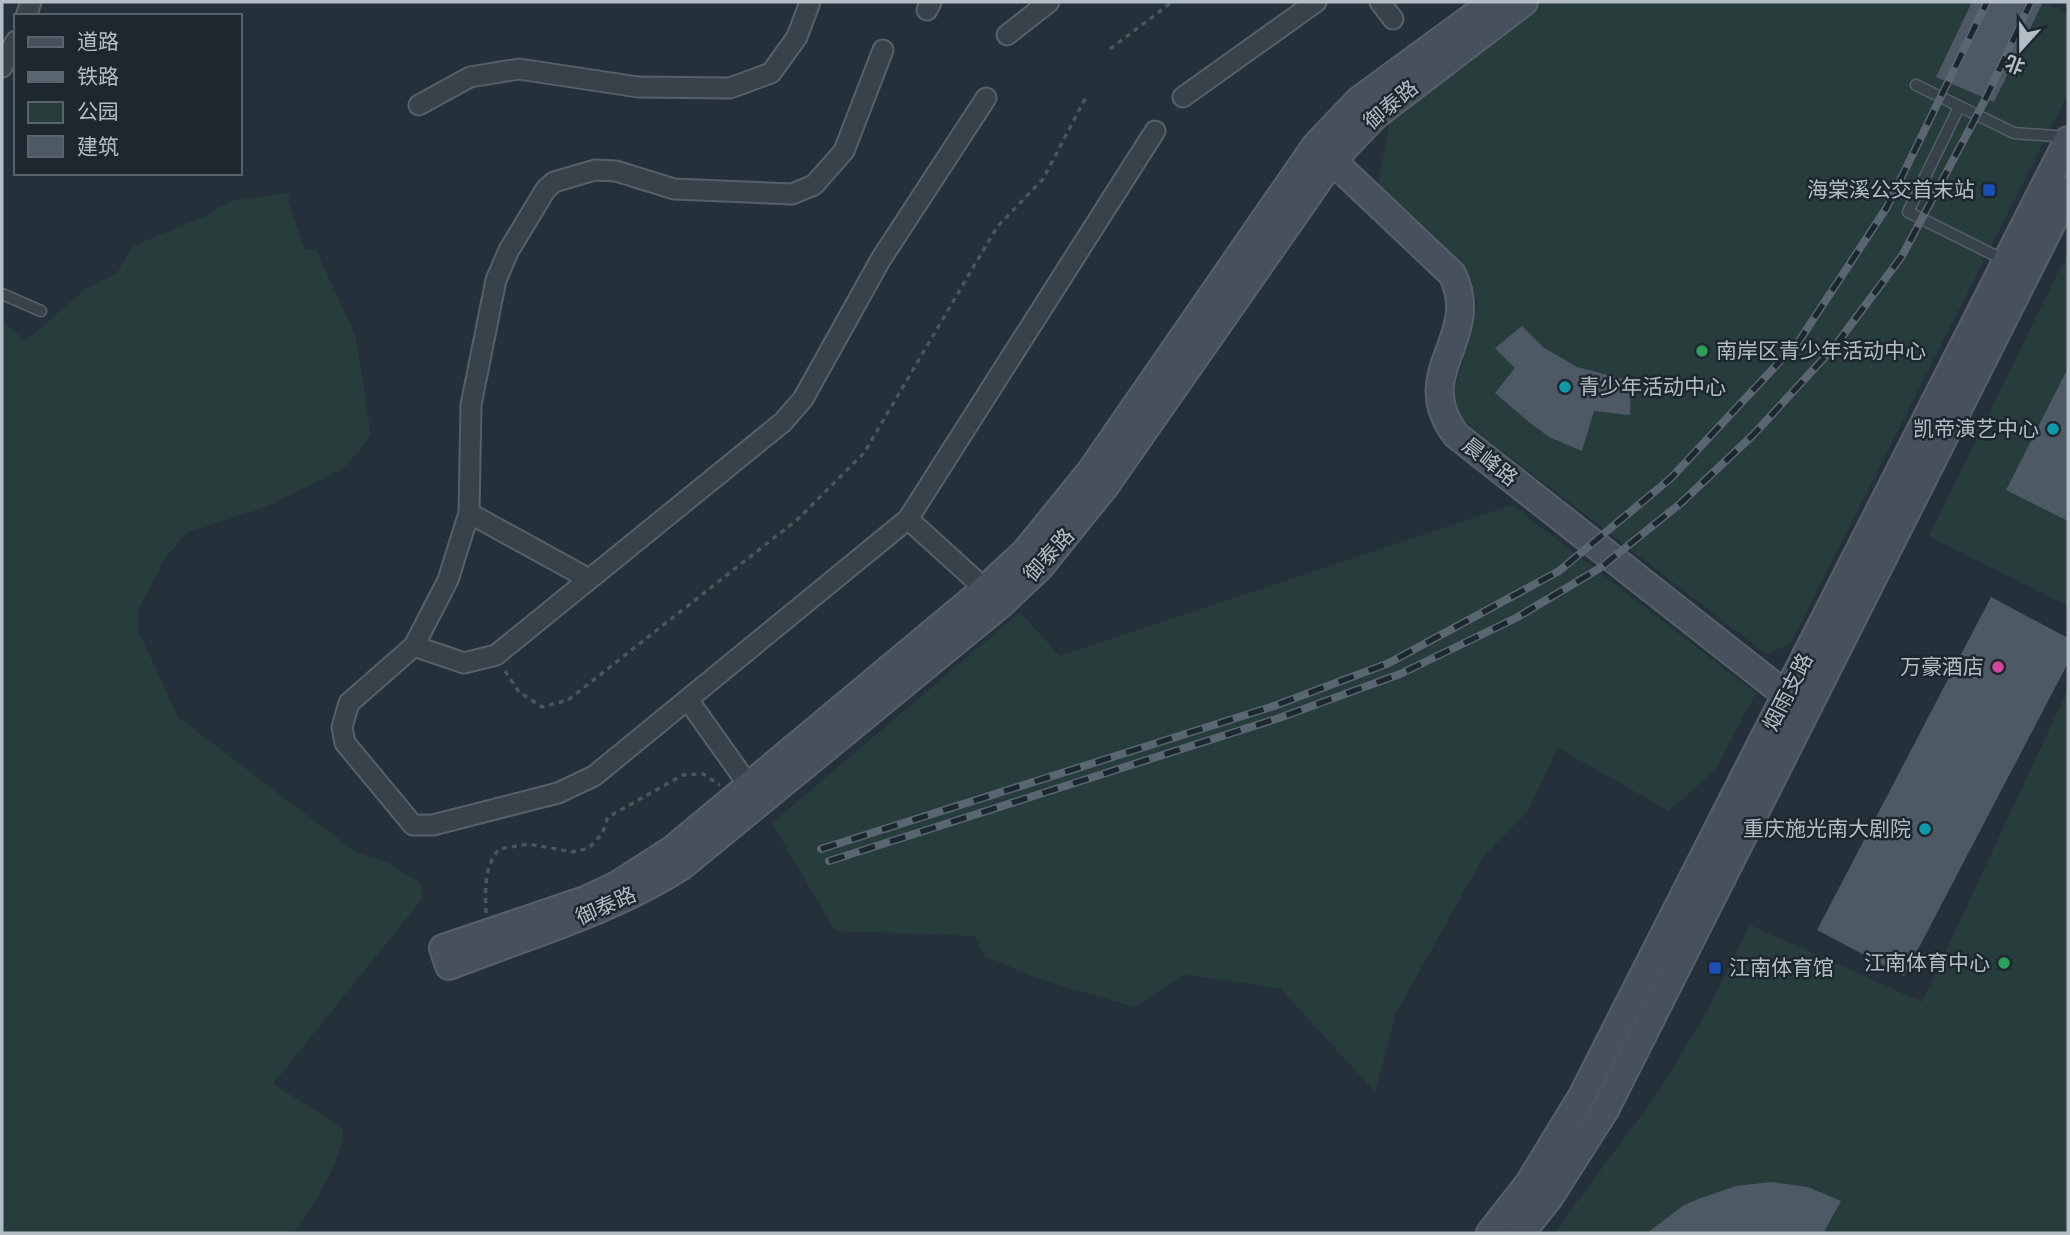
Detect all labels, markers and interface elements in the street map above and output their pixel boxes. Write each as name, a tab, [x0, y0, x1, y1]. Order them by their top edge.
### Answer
legend	[14, 14, 242, 175]
north arrow	[1986, 14, 2056, 84]
text: 道路	[77, 29, 119, 54]
text: 北	[2002, 51, 2028, 79]
text: 铁路	[77, 64, 119, 89]
street label: 御泰路	[1359, 75, 1423, 134]
text: 公园	[77, 99, 119, 124]
text: 建筑	[77, 134, 119, 159]
place label: 海棠溪公交首末站	[1807, 177, 1975, 202]
marker: 海棠溪公交首末站	[1981, 182, 1997, 198]
place label: 南岸区青少年活动中心	[1716, 338, 1926, 363]
marker: 南岸区青少年活动中心	[1694, 343, 1710, 359]
place label: 青少年活动中心	[1579, 374, 1726, 399]
marker: 青少年活动中心	[1557, 379, 1573, 395]
place label: 凯帝演艺中心	[1913, 416, 2039, 441]
marker: 凯帝演艺中心	[2045, 421, 2061, 437]
street label: 晨峰路	[1458, 432, 1523, 491]
street label: 御泰路	[1018, 523, 1079, 586]
street label: 烟雨支路	[1757, 649, 1818, 735]
place label: 万豪酒店	[1900, 654, 1984, 679]
marker: 万豪酒店	[1990, 659, 2006, 675]
place label: 重庆施光南大剧院	[1743, 816, 1911, 841]
marker: 重庆施光南大剧院	[1917, 821, 1933, 837]
street label: 御泰路	[572, 881, 640, 930]
place label: 江南体育中心	[1864, 950, 1990, 975]
place label: 江南体育馆	[1729, 955, 1834, 980]
marker: 江南体育中心	[1996, 955, 2012, 971]
marker: 江南体育馆	[1707, 960, 1723, 976]

